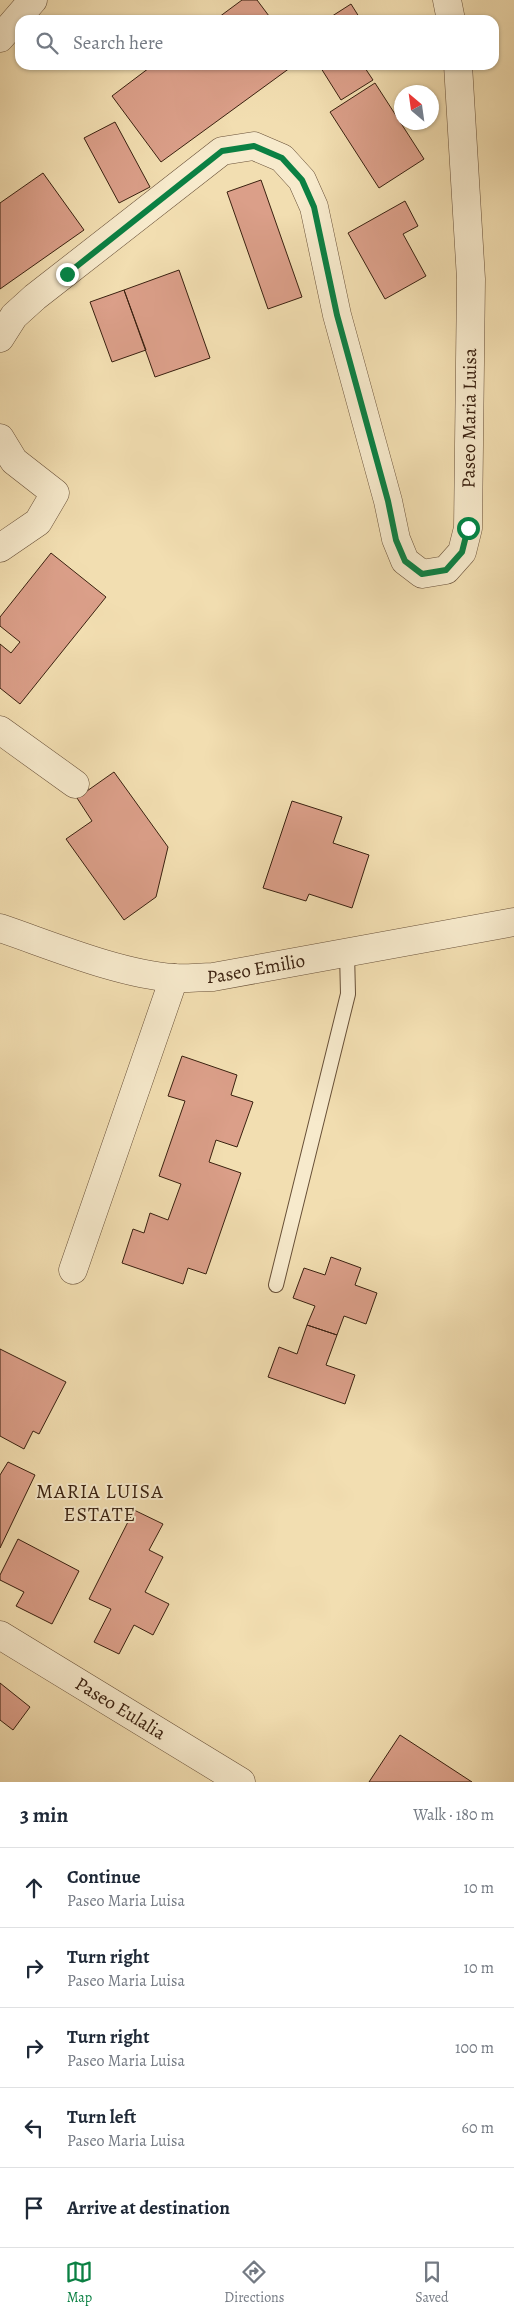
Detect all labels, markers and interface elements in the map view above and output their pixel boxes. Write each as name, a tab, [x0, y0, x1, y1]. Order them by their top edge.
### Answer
search box	[15, 15, 499, 70]
icon: search	[33, 29, 61, 57]
text: Search here	[73, 30, 163, 56]
north arrow	[394, 85, 439, 130]
route end	[56, 263, 79, 286]
street label: Paseo Maria Luisa	[455, 348, 483, 488]
route start	[457, 517, 480, 540]
street label: Paseo Emilio	[206, 947, 307, 990]
district label: MARIA LUISA ESTATE	[36, 1478, 164, 1528]
street label: Paseo Eulalia	[70, 1671, 171, 1746]
text: 3 min	[20, 1801, 68, 1829]
text: Walk · 180 m	[413, 1804, 494, 1826]
text: Continue	[67, 1864, 141, 1890]
icon: ahead	[20, 1874, 48, 1902]
text: 10 m	[464, 1877, 494, 1899]
text: Paseo Maria Luisa	[67, 1890, 185, 1912]
text: Turn right	[67, 1944, 149, 1970]
icon: right	[20, 1954, 48, 1982]
text: 10 m	[464, 1957, 494, 1979]
text: Paseo Maria Luisa	[67, 1970, 185, 1992]
text: Turn right	[67, 2024, 149, 2050]
icon: right	[20, 2034, 48, 2062]
text: 100 m	[455, 2037, 494, 2059]
text: Paseo Maria Luisa	[67, 2050, 185, 2072]
text: Turn left	[67, 2104, 136, 2130]
icon: left	[20, 2114, 48, 2142]
text: 60 m	[462, 2117, 494, 2139]
text: Paseo Maria Luisa	[67, 2130, 185, 2152]
icon: arrive	[20, 2194, 48, 2222]
text: Arrive at destination	[67, 2195, 230, 2221]
tab: Map	[65, 2258, 93, 2307]
tab: Directions	[224, 2258, 284, 2307]
tab: Saved	[415, 2258, 449, 2307]

